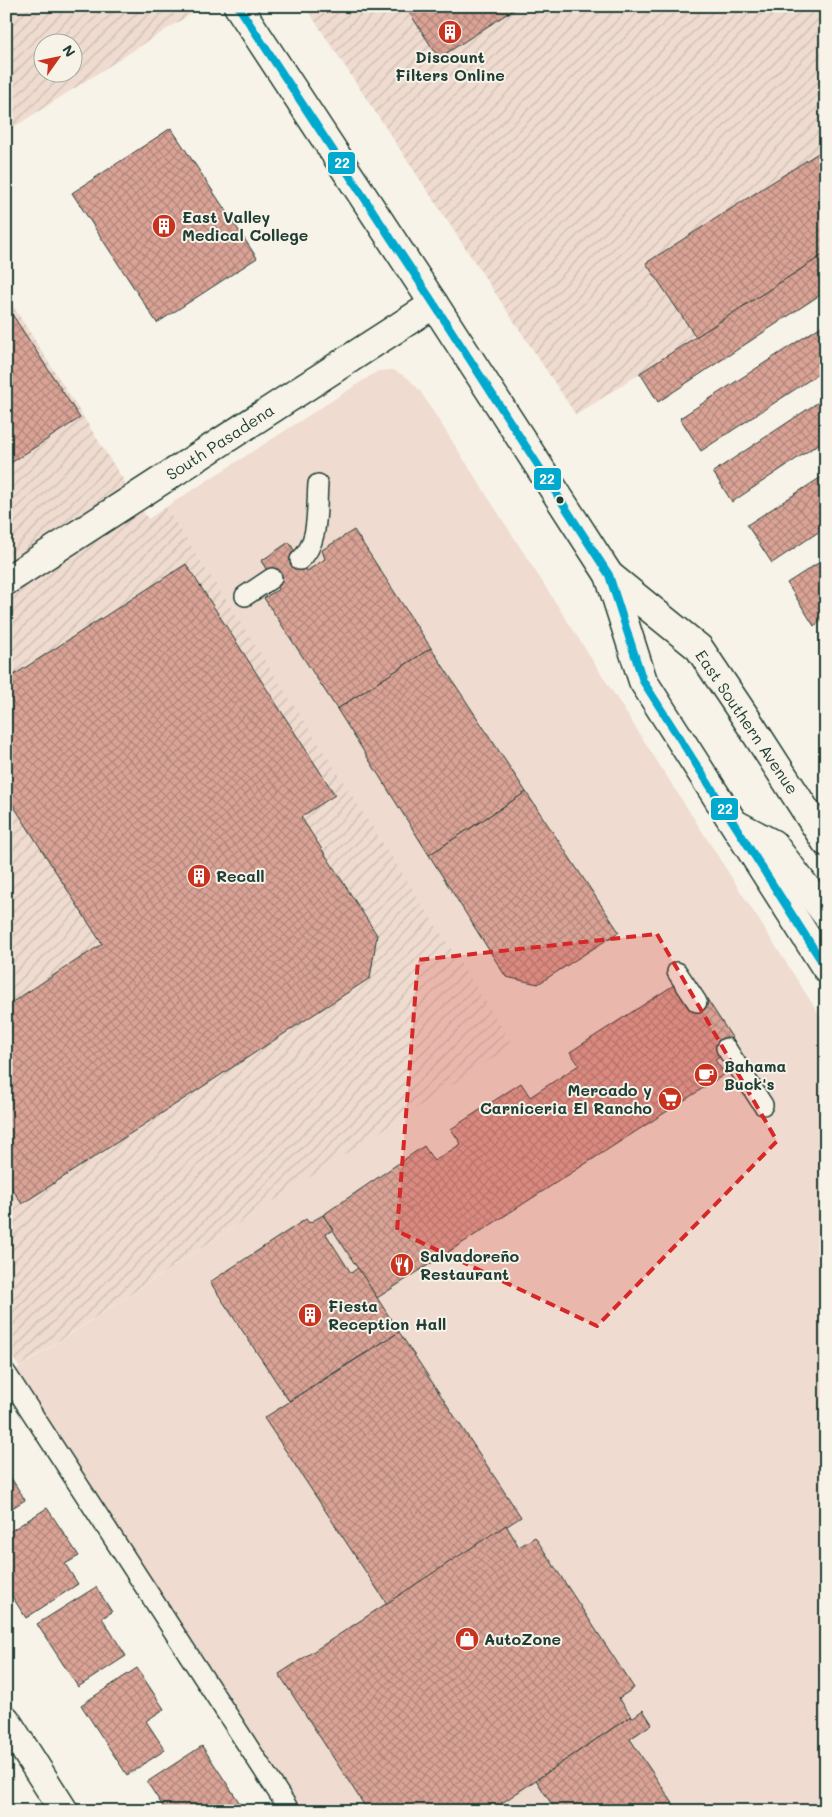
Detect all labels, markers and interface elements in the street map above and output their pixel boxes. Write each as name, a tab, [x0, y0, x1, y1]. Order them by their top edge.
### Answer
building icon: Discount Filters Online	[437, 19, 463, 45]
north arrow	[32, 32, 82, 82]
text: N	[58, 41, 80, 60]
place label: Discount Filters Online	[395, 46, 505, 85]
line badge: 22	[327, 151, 356, 175]
text: 22	[334, 153, 350, 172]
place label: East Valley Medical College	[182, 206, 308, 245]
building icon: East Valley Medical College	[151, 213, 177, 239]
street label: South Pasadena	[162, 399, 278, 484]
line badge: 22	[533, 467, 562, 491]
text: 22	[539, 469, 555, 488]
unlabelled marker	[555, 495, 565, 505]
street label: East Southern Avenue	[691, 646, 804, 798]
line badge: 22	[710, 797, 739, 821]
text: 22	[717, 799, 733, 818]
building icon: Recall	[186, 863, 212, 889]
place label: Recall	[216, 865, 265, 886]
place label: Bahama Buck's	[724, 1055, 786, 1094]
cafe icon: Bahama Buck's	[693, 1062, 719, 1088]
place label: Mercado y Carniceria El Rancho	[480, 1079, 652, 1118]
supermarket icon: Mercado y Carniceria El Rancho	[657, 1086, 683, 1112]
place label: Salvadoreño Restaurant	[420, 1245, 520, 1284]
restaurant icon: Salvadoreño Restaurant	[389, 1252, 415, 1278]
place label: Fiesta Reception Hall	[328, 1295, 446, 1334]
building icon: Fiesta Reception Hall	[297, 1302, 323, 1328]
shop icon: AutoZone	[454, 1626, 480, 1652]
place label: AutoZone	[484, 1628, 561, 1649]

